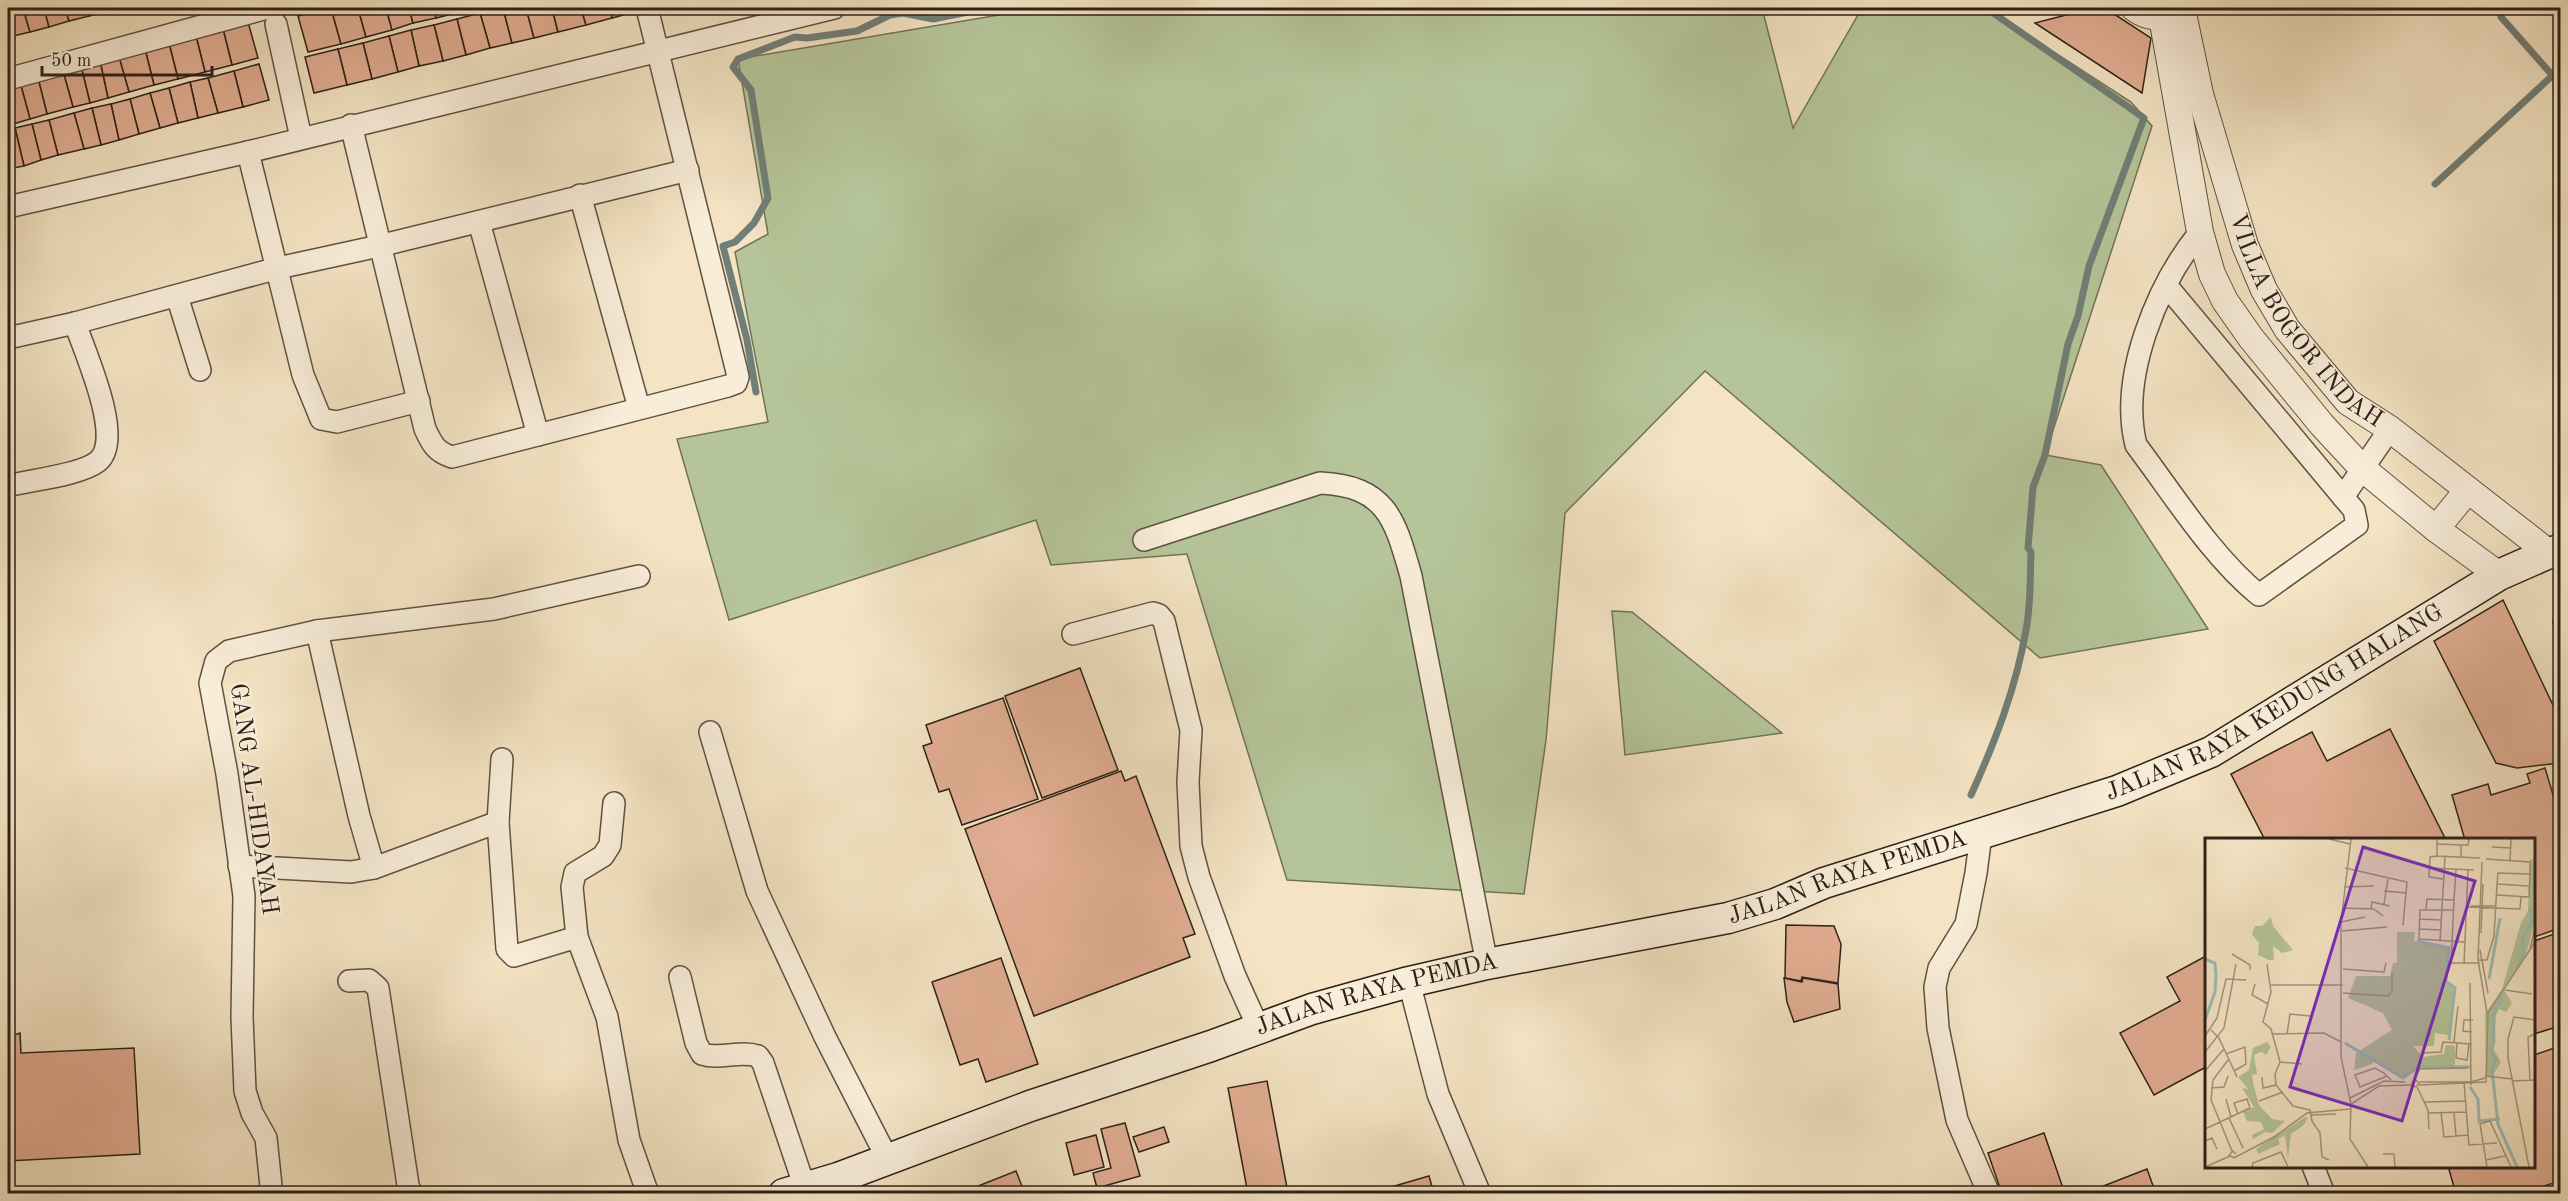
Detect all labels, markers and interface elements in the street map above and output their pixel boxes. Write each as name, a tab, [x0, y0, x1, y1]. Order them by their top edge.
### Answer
scale bar	[42, 39, 212, 77]
text: 50 m	[51, 52, 91, 70]
street label: VILLA BOGOR INDAH	[2224, 211, 2386, 433]
street label: JALAN RAYA KEDUNG HALANG	[2103, 600, 2448, 806]
street label: GANG AL-HIDAYAH	[225, 682, 281, 916]
street label: JALAN RAYA PEMDA	[1726, 827, 1970, 929]
inset map	[2205, 838, 2535, 1168]
street label: JALAN RAYA PEMDA	[1253, 950, 1500, 1041]

